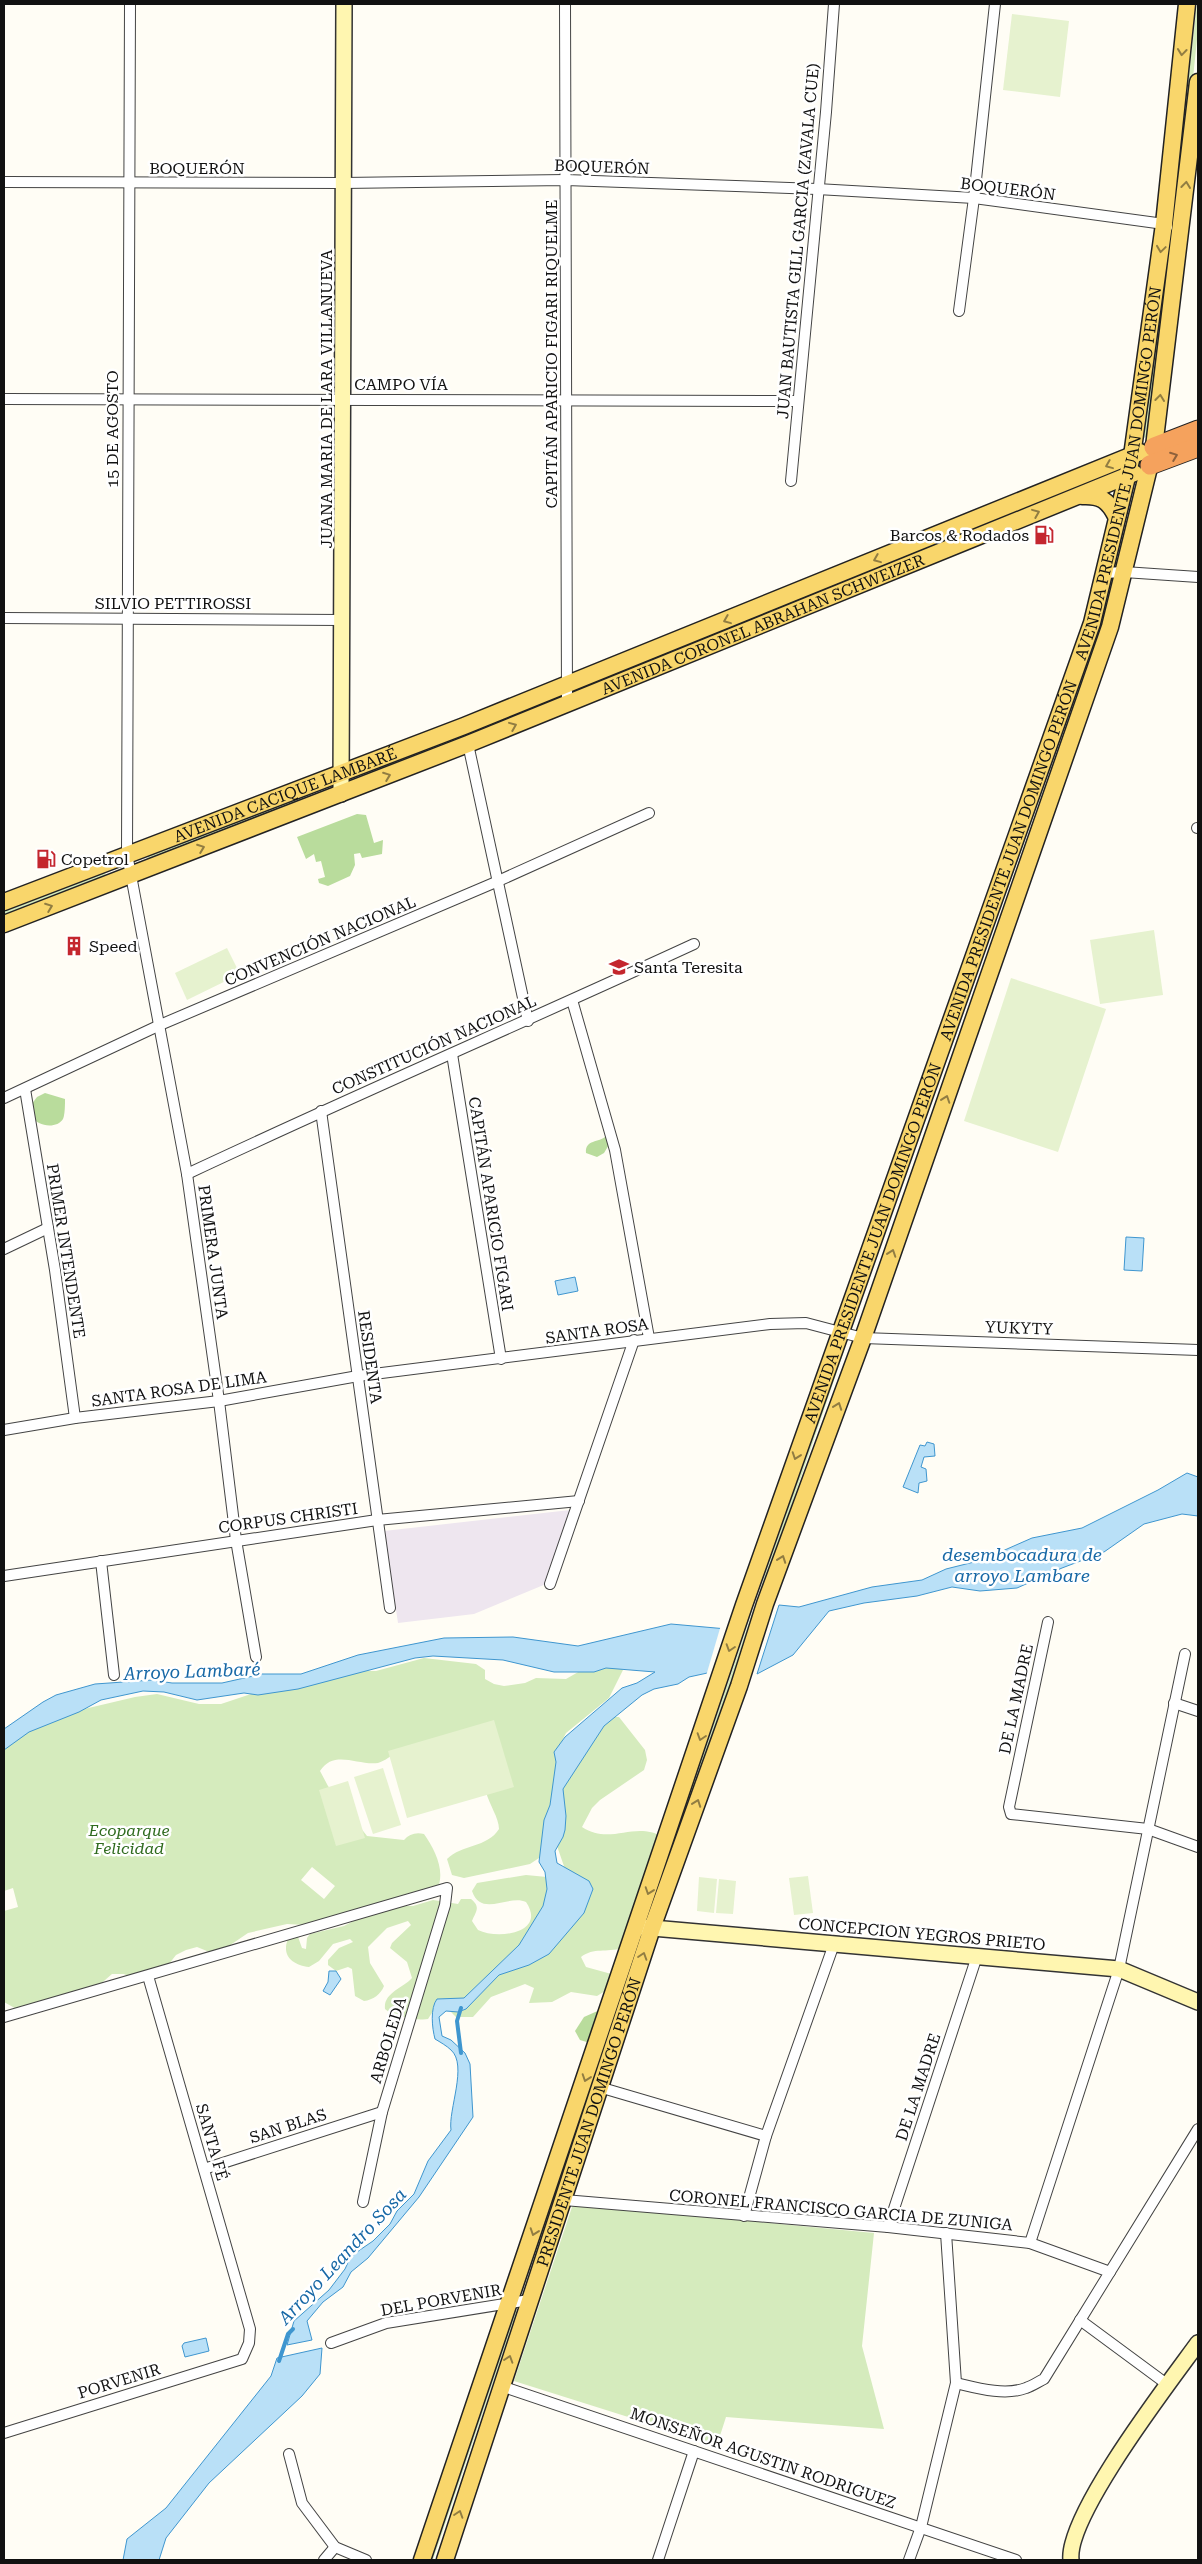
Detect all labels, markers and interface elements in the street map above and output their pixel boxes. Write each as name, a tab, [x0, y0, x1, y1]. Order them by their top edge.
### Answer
one-way arrow	[1177, 49, 1188, 57]
street label: JUAN BAUTISTA GILL GARCIA (ZAVALA CUE)	[773, 62, 823, 420]
street label: BOQUERÓN	[554, 156, 650, 178]
street label: BOQUERÓN	[149, 159, 245, 178]
street label: BOQUERÓN	[959, 174, 1057, 204]
one-way arrow	[1180, 181, 1191, 189]
street label: CAPITÁN APARICIO FIGARI RIQUELME	[542, 199, 561, 509]
one-way arrow	[1156, 244, 1166, 253]
street label: JUANA MARIA DE LARA VILLANUEVA	[317, 249, 336, 549]
street label: AVENIDA PRESIDENTE JUAN DOMINGO PERÓN	[1070, 285, 1165, 662]
street label: 15 DE AGOSTO	[103, 370, 122, 488]
street label: CAMPO VÍA	[354, 375, 449, 394]
one-way arrow	[1154, 394, 1165, 402]
one-way arrow	[1169, 452, 1178, 462]
one-way arrow	[1105, 459, 1114, 469]
one-way arrow	[1031, 508, 1040, 519]
fuel station icon: Barcos & Rodados	[1033, 524, 1055, 546]
place label: Barcos & Rodados	[890, 526, 1029, 545]
street label: AVENIDA CORONEL ABRAHAN SCHWEIZER	[599, 550, 927, 698]
one-way arrow	[873, 552, 882, 563]
street label: SILVIO PETTIROSSI	[95, 594, 251, 613]
one-way arrow	[723, 614, 731, 624]
street label: AVENIDA PRESIDENTE JUAN DOMINGO PERÓN	[935, 677, 1081, 1043]
one-way arrow	[508, 722, 517, 732]
street label: AVENIDA CACIQUE LAMBARÉ	[171, 743, 399, 846]
one-way arrow	[382, 772, 391, 782]
one-way arrow	[196, 844, 205, 855]
fuel station icon: Copetrol	[35, 848, 57, 870]
place label: Copetrol	[61, 850, 129, 869]
street label: CONVENCIÓN NACIONAL	[222, 892, 418, 990]
one-way arrow	[44, 903, 53, 913]
building icon: Speed	[63, 935, 85, 957]
place label: Speed	[89, 937, 137, 956]
school or university icon: Santa Teresita	[608, 956, 630, 978]
place label: Santa Teresita	[634, 958, 743, 977]
street label: CONSTITUCIÓN NACIONAL	[329, 991, 539, 1099]
street label: AVENIDA PRESIDENTE JUAN DOMINGO PERÓN	[800, 1060, 945, 1426]
street label: CAPITÁN APARICIO FIGARI	[465, 1095, 517, 1313]
one-way arrow	[940, 1096, 950, 1104]
street label: PRIMER INTENDENTE	[43, 1162, 89, 1340]
street label: PRIMERA JUNTA	[194, 1184, 232, 1321]
one-way arrow	[886, 1249, 896, 1258]
street label: RESIDENTA	[354, 1309, 386, 1406]
street label: SANTA ROSA	[544, 1314, 651, 1348]
street label: YUKYTY	[985, 1317, 1054, 1339]
street label: SANTA ROSA DE LIMA	[90, 1367, 269, 1411]
one-way arrow	[832, 1402, 842, 1411]
one-way arrow	[792, 1451, 802, 1460]
street label: CORPUS CHRISTI	[217, 1499, 359, 1537]
water label: desembocadura de arroyo Lambare	[942, 1544, 1102, 1586]
one-way arrow	[776, 1555, 786, 1563]
street label: DE LA MADRE	[995, 1642, 1037, 1756]
one-way arrow	[726, 1643, 736, 1651]
water label: Arroyo Lambaré	[122, 1658, 261, 1684]
one-way arrow	[696, 1732, 706, 1741]
one-way arrow	[691, 1799, 701, 1807]
park label: Ecoparque Felicidad	[88, 1821, 169, 1858]
one-way arrow	[645, 1886, 655, 1895]
street label: CONCEPCION YEGROS PRIETO	[798, 1914, 1046, 1954]
one-way arrow	[637, 1952, 647, 1960]
street label: PRESIDENTE JUAN DOMINGO PERÓN	[532, 1975, 645, 2269]
street label: ARBOLEDA	[366, 1994, 410, 2085]
street label: DE LA MADRE	[892, 2031, 944, 2143]
one-way arrow	[582, 2074, 592, 2082]
street label: SANTA FÉ	[192, 2101, 232, 2183]
street label: SAN BLAS	[247, 2105, 329, 2147]
water label: Arroyo Leandro Sosa	[273, 2184, 410, 2329]
street label: CORONEL FRANCISCO GARCIA DE ZUNIGA	[668, 2186, 1014, 2235]
one-way arrow	[530, 2227, 540, 2236]
street label: DEL PORVENIR	[379, 2280, 503, 2320]
one-way arrow	[504, 2355, 514, 2364]
street label: PORVENIR	[75, 2359, 163, 2403]
street label: MONSEÑOR AGUSTIN RODRIGUEZ	[628, 2404, 898, 2513]
one-way arrow	[454, 2510, 464, 2518]

